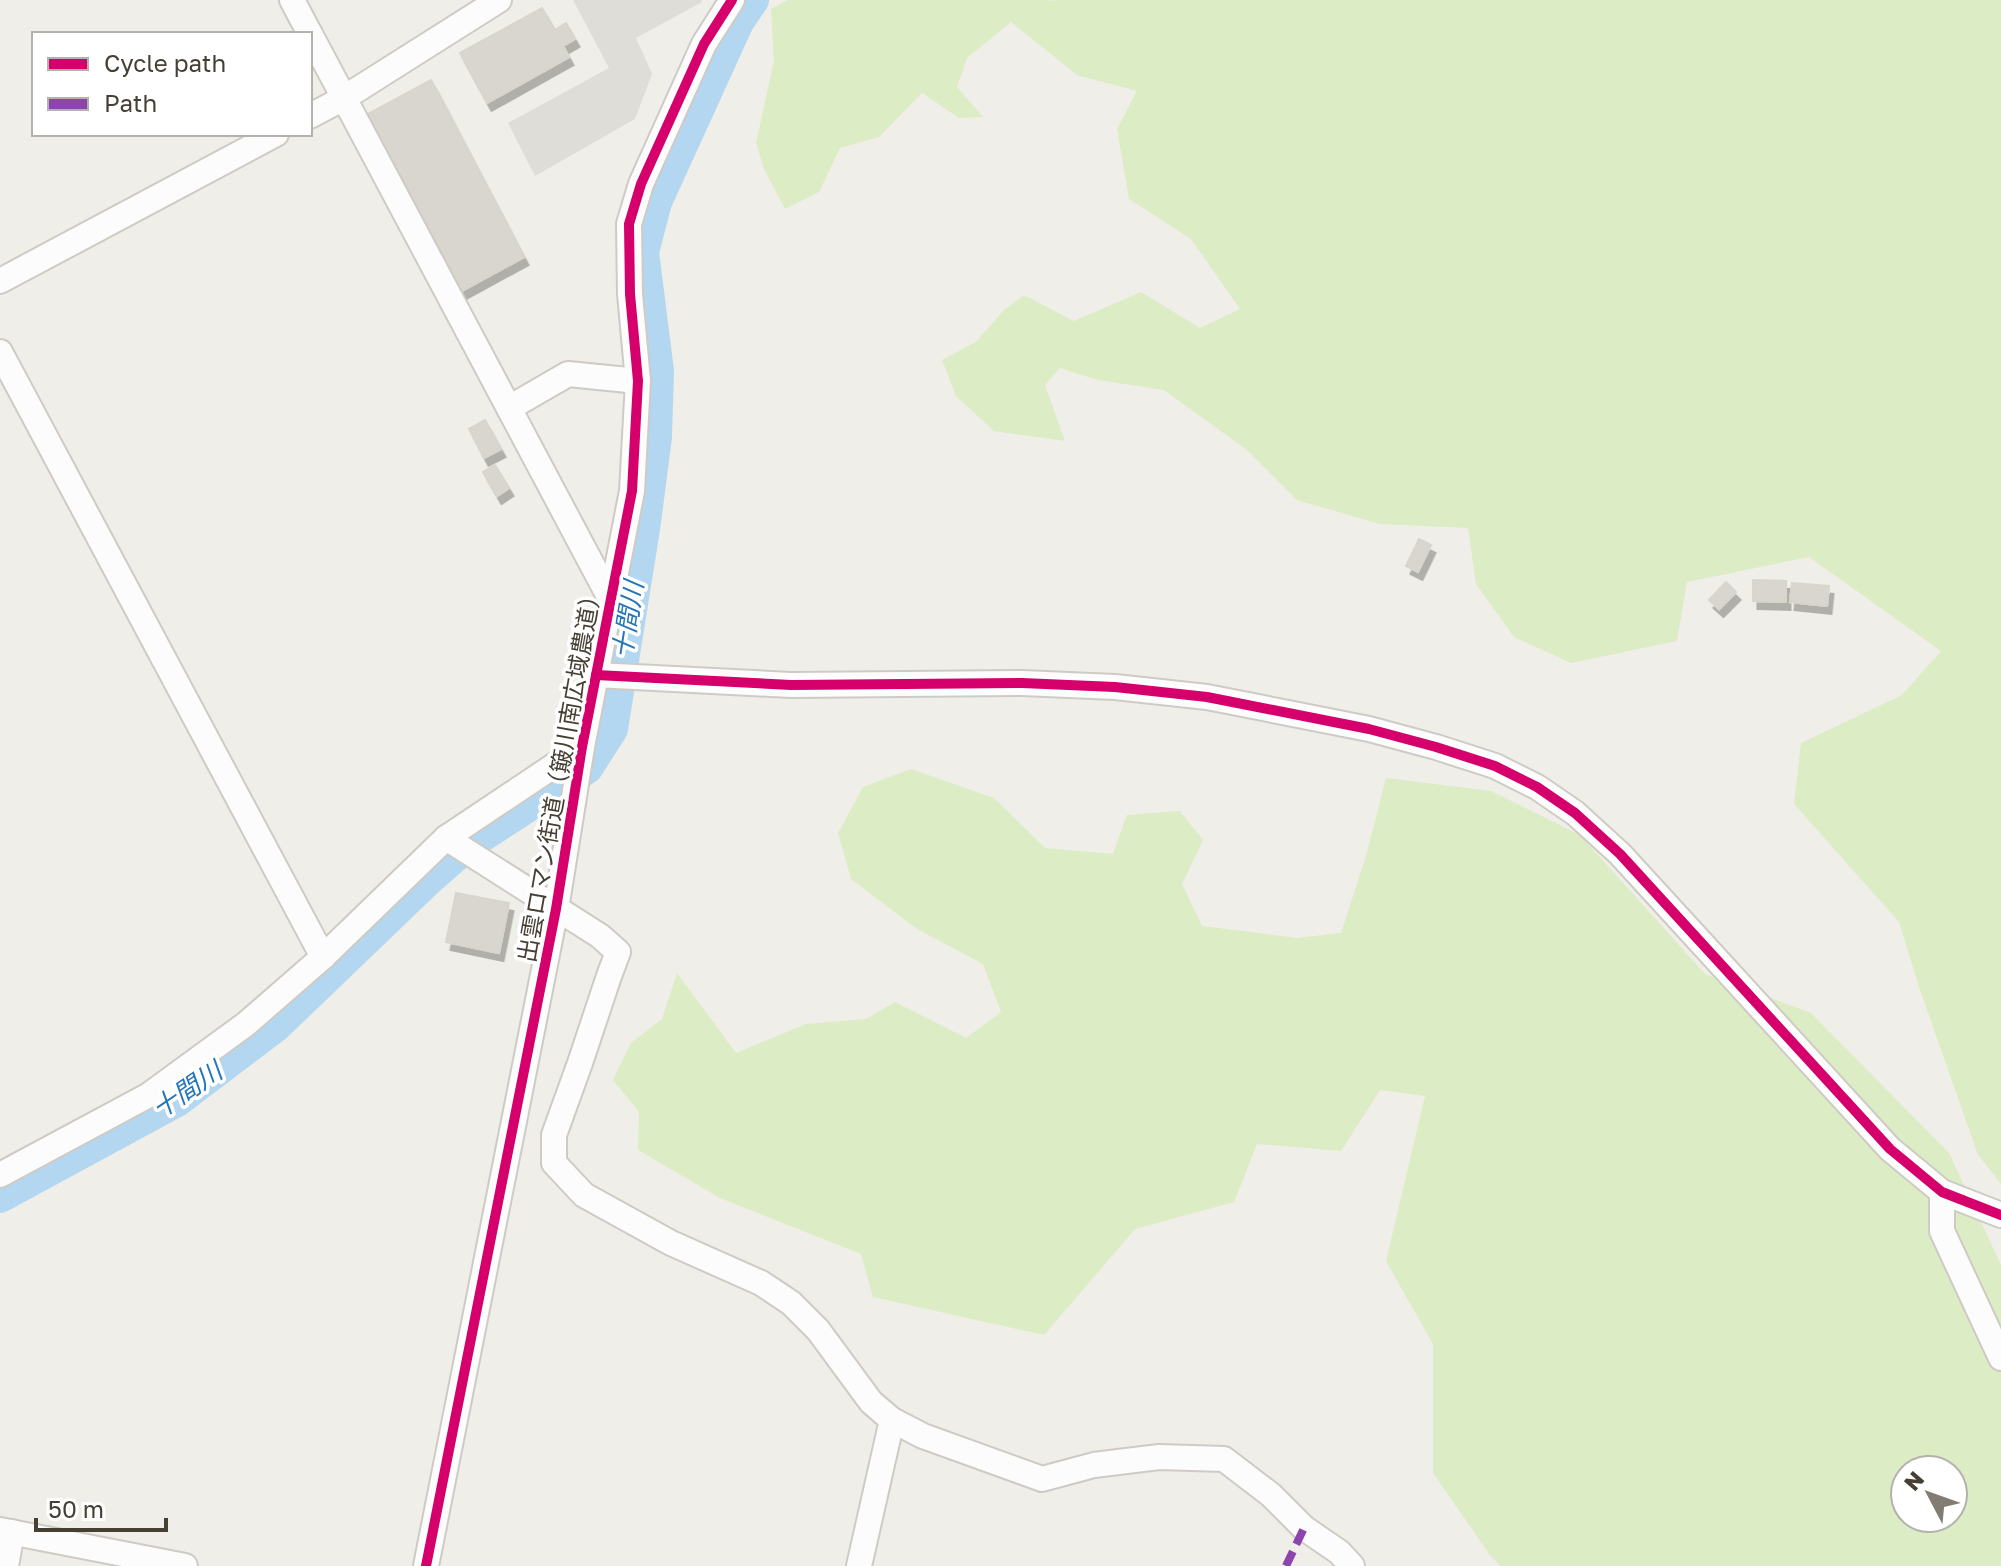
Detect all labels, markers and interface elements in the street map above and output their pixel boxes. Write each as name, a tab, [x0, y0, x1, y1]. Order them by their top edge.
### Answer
legend	[32, 32, 312, 136]
text: Cycle path	[104, 48, 226, 77]
text: Path	[104, 88, 157, 117]
water label: 十間川	[606, 576, 649, 661]
street label: 出雲ロマン街道（簸川南広域農道）	[511, 581, 606, 964]
water label: 十間川	[146, 1053, 230, 1124]
north arrow	[1889, 1454, 1969, 1534]
text: N	[1898, 1465, 1929, 1496]
scale bar	[36, 1482, 166, 1532]
text: 50 m	[48, 1494, 104, 1523]

